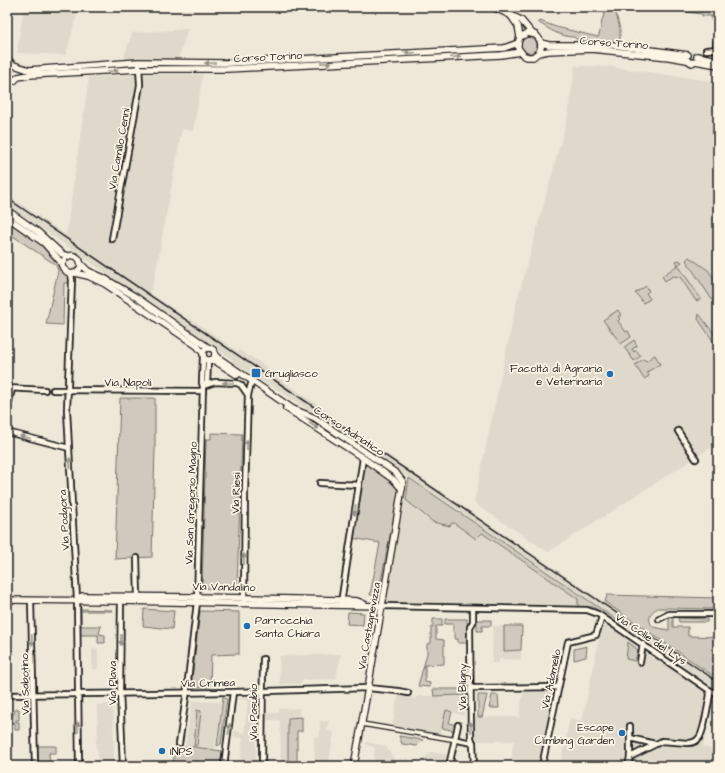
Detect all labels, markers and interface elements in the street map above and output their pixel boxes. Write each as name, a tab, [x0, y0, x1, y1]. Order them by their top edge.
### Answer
street label: Corso Torino	[579, 33, 650, 53]
street label: Corso Torino	[233, 48, 303, 66]
one-way arrow	[403, 50, 416, 56]
one-way arrow	[450, 53, 462, 60]
one-way arrow	[203, 60, 216, 66]
one-way arrow	[320, 60, 332, 67]
one-way arrow	[107, 67, 119, 74]
street label: Via Camillo Cenni	[104, 107, 134, 191]
place label: Facoltà di Agraria e Veterinaria	[510, 361, 602, 389]
place label: Grugliasco	[265, 366, 318, 382]
marker: Grugliasco	[250, 367, 262, 379]
marker: Facoltà di Agraria e Veterinaria	[605, 369, 615, 379]
street label: Via Napoli	[105, 375, 152, 390]
one-way arrow	[222, 379, 234, 386]
street label: Corso Adriatico	[311, 403, 388, 460]
one-way arrow	[309, 422, 320, 430]
one-way arrow	[18, 433, 31, 439]
one-way arrow	[243, 439, 250, 451]
street label: Via San Gregorio Magno	[181, 440, 202, 565]
one-way arrow	[67, 456, 73, 469]
street label: Via Riesi	[228, 472, 244, 514]
street label: Via Podgora	[55, 489, 74, 551]
one-way arrow	[352, 504, 358, 517]
one-way arrow	[241, 552, 247, 565]
street label: Via Vandalino	[192, 579, 256, 595]
street label: Via Castagnevizza	[354, 581, 385, 671]
street label: Via Colle del Lys	[612, 610, 690, 670]
place label: Parrocchia Santa Chiara	[255, 613, 320, 641]
marker: Parrocchia Santa Chiara	[242, 621, 252, 631]
one-way arrow	[29, 634, 36, 646]
one-way arrow	[118, 634, 124, 647]
street label: Via Adamello	[537, 647, 565, 710]
street label: Via Sabotino	[17, 652, 33, 715]
street label: Via Plava	[105, 661, 120, 705]
street label: Via Bligny	[455, 664, 471, 711]
street label: Via Crimea	[181, 675, 236, 691]
street label: Via Pasubio	[246, 683, 261, 740]
one-way arrow	[75, 720, 81, 733]
one-way arrow	[468, 720, 474, 733]
place label: Escape Climbing Garden	[534, 720, 614, 749]
one-way arrow	[225, 723, 232, 735]
marker: Escape Climbing Garden	[617, 728, 627, 738]
place label: INPS	[170, 744, 193, 759]
marker: INPS	[157, 746, 167, 756]

